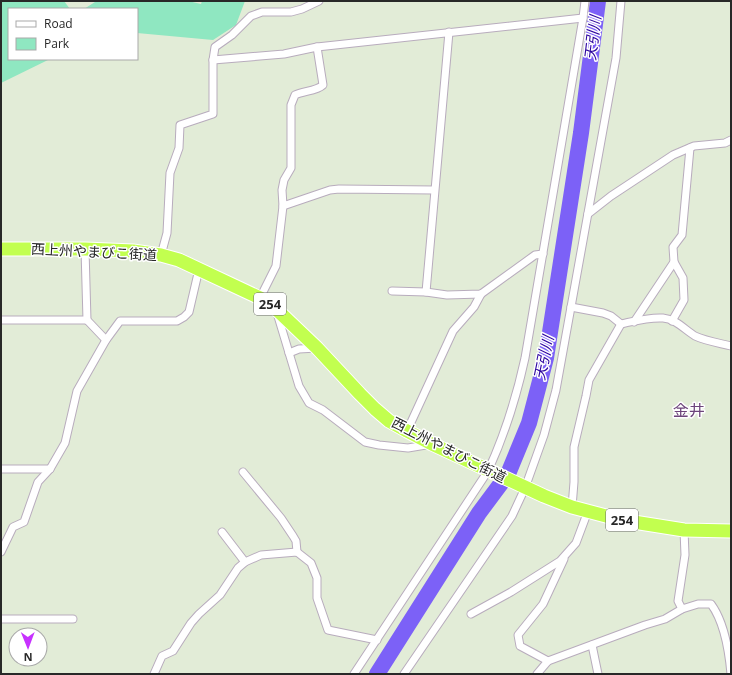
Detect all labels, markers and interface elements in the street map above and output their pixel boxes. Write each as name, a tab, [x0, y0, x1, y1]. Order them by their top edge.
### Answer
legend	[8, 8, 138, 60]
water label: 天引川	[579, 12, 605, 61]
text: Road	[44, 15, 73, 32]
text: Park	[44, 35, 70, 52]
street label: 西上州やまびこ街道	[31, 239, 157, 264]
road number: 254	[254, 293, 286, 315]
water label: 天引川	[529, 332, 558, 382]
district label: 金井	[673, 399, 705, 421]
street label: 西上州やまびこ街道	[389, 412, 510, 487]
road number: 254	[606, 509, 638, 531]
north arrow	[8, 627, 48, 667]
text: N	[24, 650, 33, 665]

